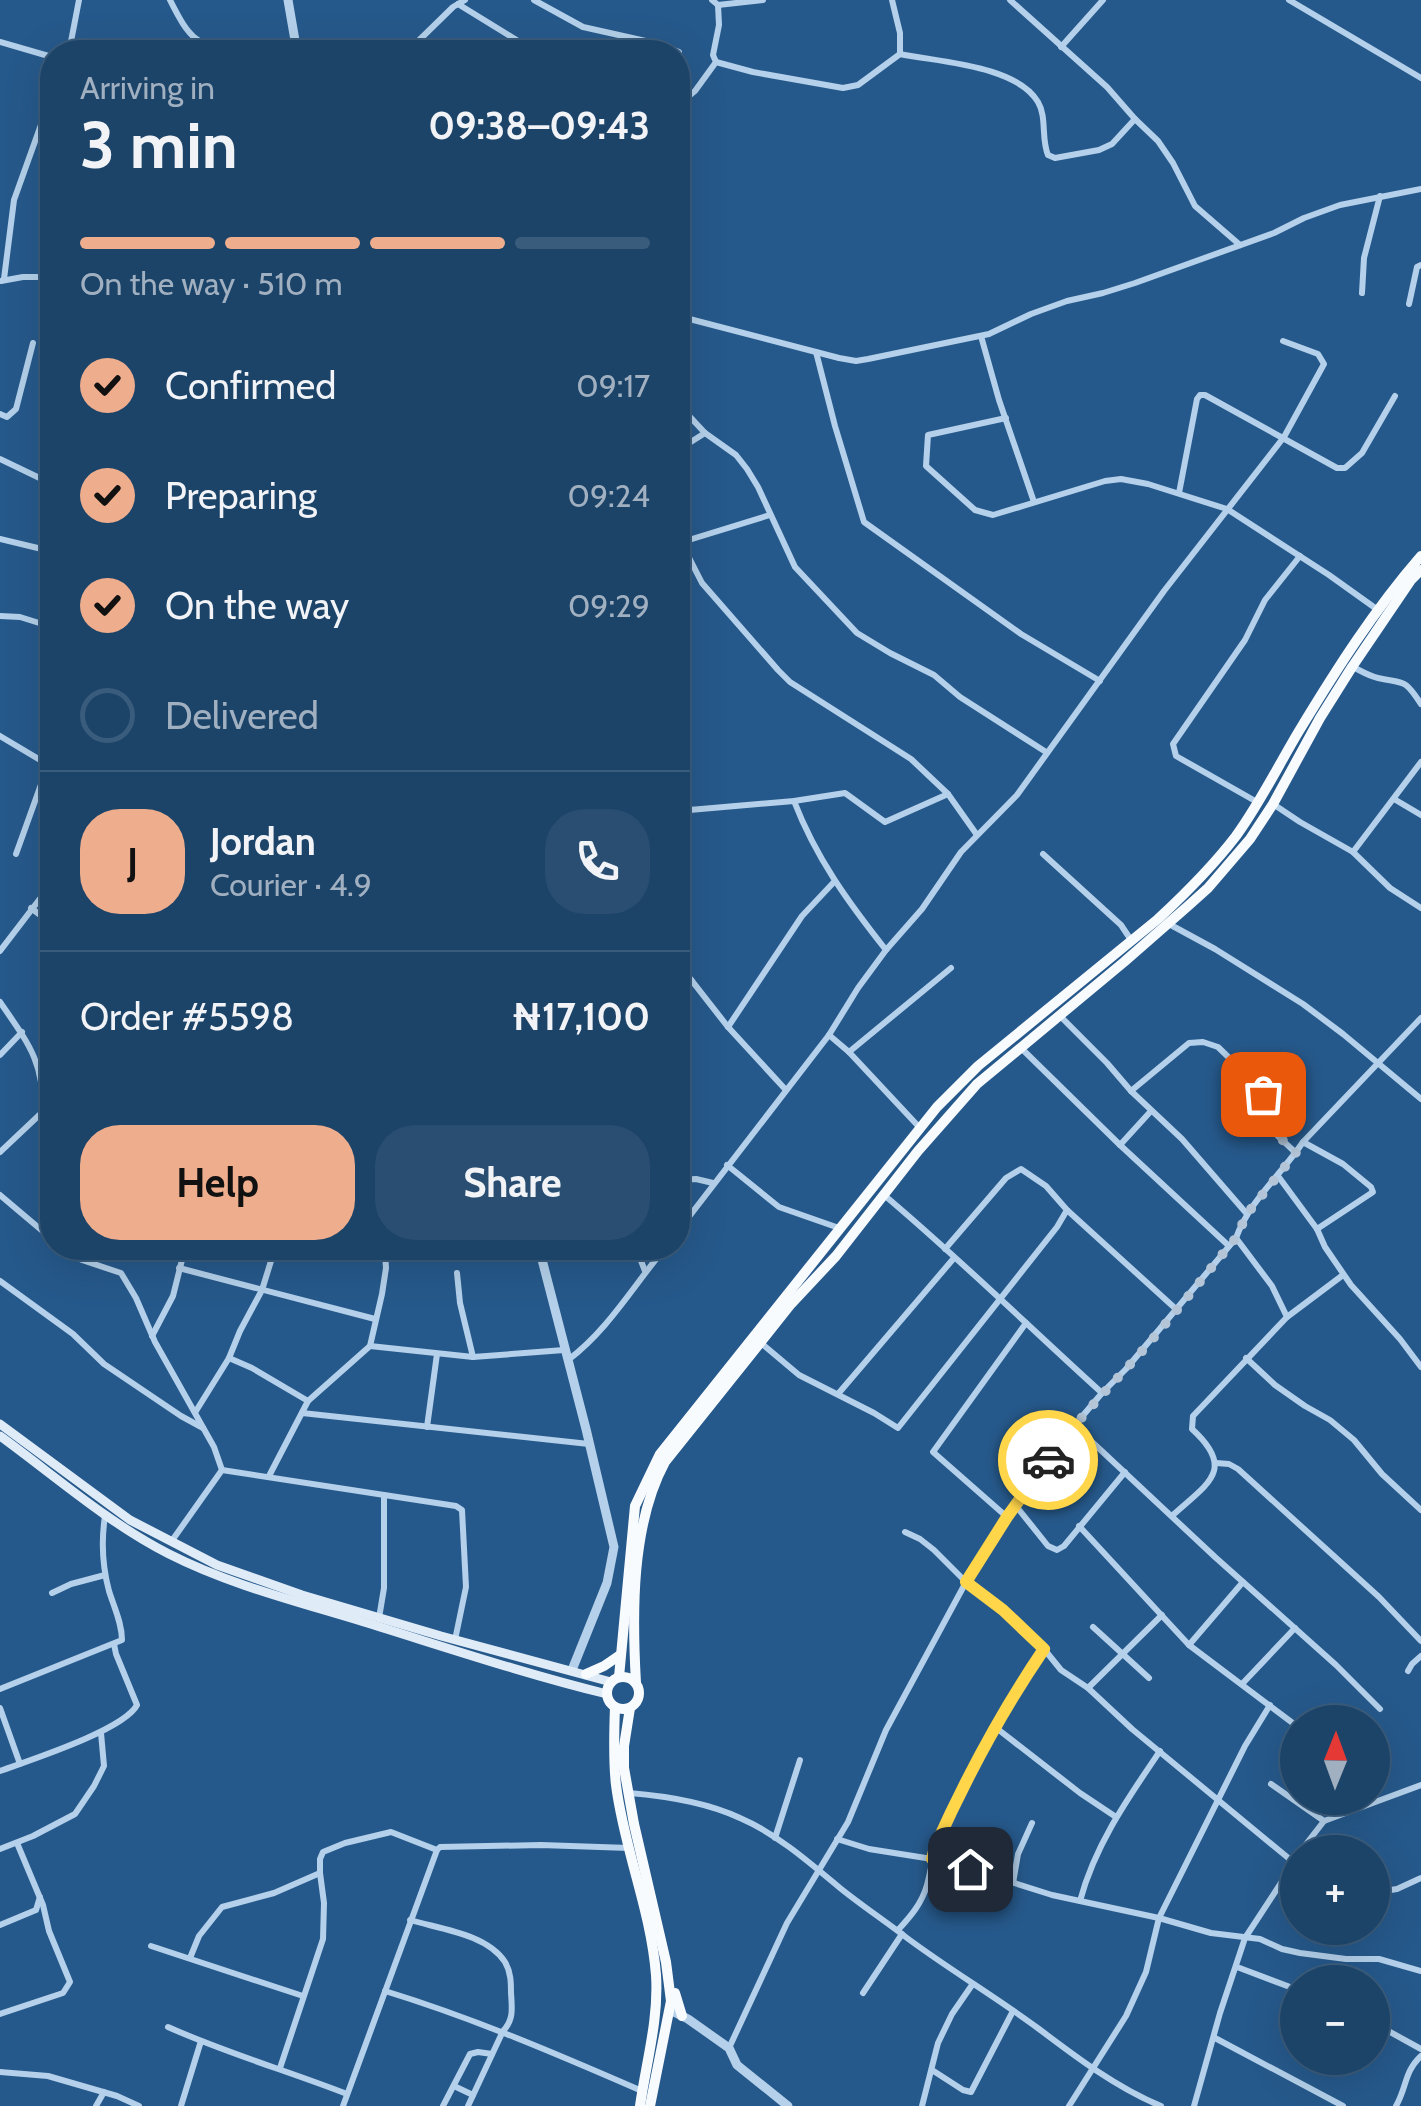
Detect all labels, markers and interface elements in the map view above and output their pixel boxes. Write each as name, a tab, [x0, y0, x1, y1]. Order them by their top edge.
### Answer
text: Arriving in	[80, 68, 215, 107]
text: 09:38–09:43	[428, 102, 650, 149]
text: 3 min	[80, 105, 238, 184]
text: On the way · 510 m	[80, 264, 343, 303]
icon: check	[80, 358, 135, 413]
text: Confirmed	[165, 362, 336, 409]
text: 09:17	[576, 366, 650, 405]
icon: check	[80, 468, 135, 523]
text: Preparing	[165, 472, 317, 519]
text: 09:24	[568, 476, 650, 515]
icon: check	[80, 578, 135, 633]
text: On the way	[165, 582, 349, 629]
text: 09:29	[568, 586, 650, 625]
text: Delivered	[165, 692, 319, 739]
button: phone	[545, 809, 650, 914]
text: Jordan	[210, 818, 316, 865]
text: J	[127, 838, 138, 885]
text: Courier · 4.9	[210, 865, 372, 904]
text: Order #5598	[80, 993, 294, 1040]
text: ₦17,100	[511, 993, 650, 1040]
pin	[1221, 1052, 1306, 1137]
icon: bag	[1236, 1067, 1291, 1122]
button: Help	[80, 1125, 355, 1240]
button: Share	[375, 1125, 650, 1240]
courier	[998, 1410, 1098, 1510]
icon: car	[1021, 1433, 1076, 1488]
north arrow	[1280, 1705, 1390, 1815]
map controls	[1280, 1705, 1390, 2075]
pin	[928, 1827, 1013, 1912]
button: +	[1280, 1835, 1390, 1945]
icon: home	[943, 1842, 998, 1897]
button: −	[1280, 1965, 1390, 2075]

